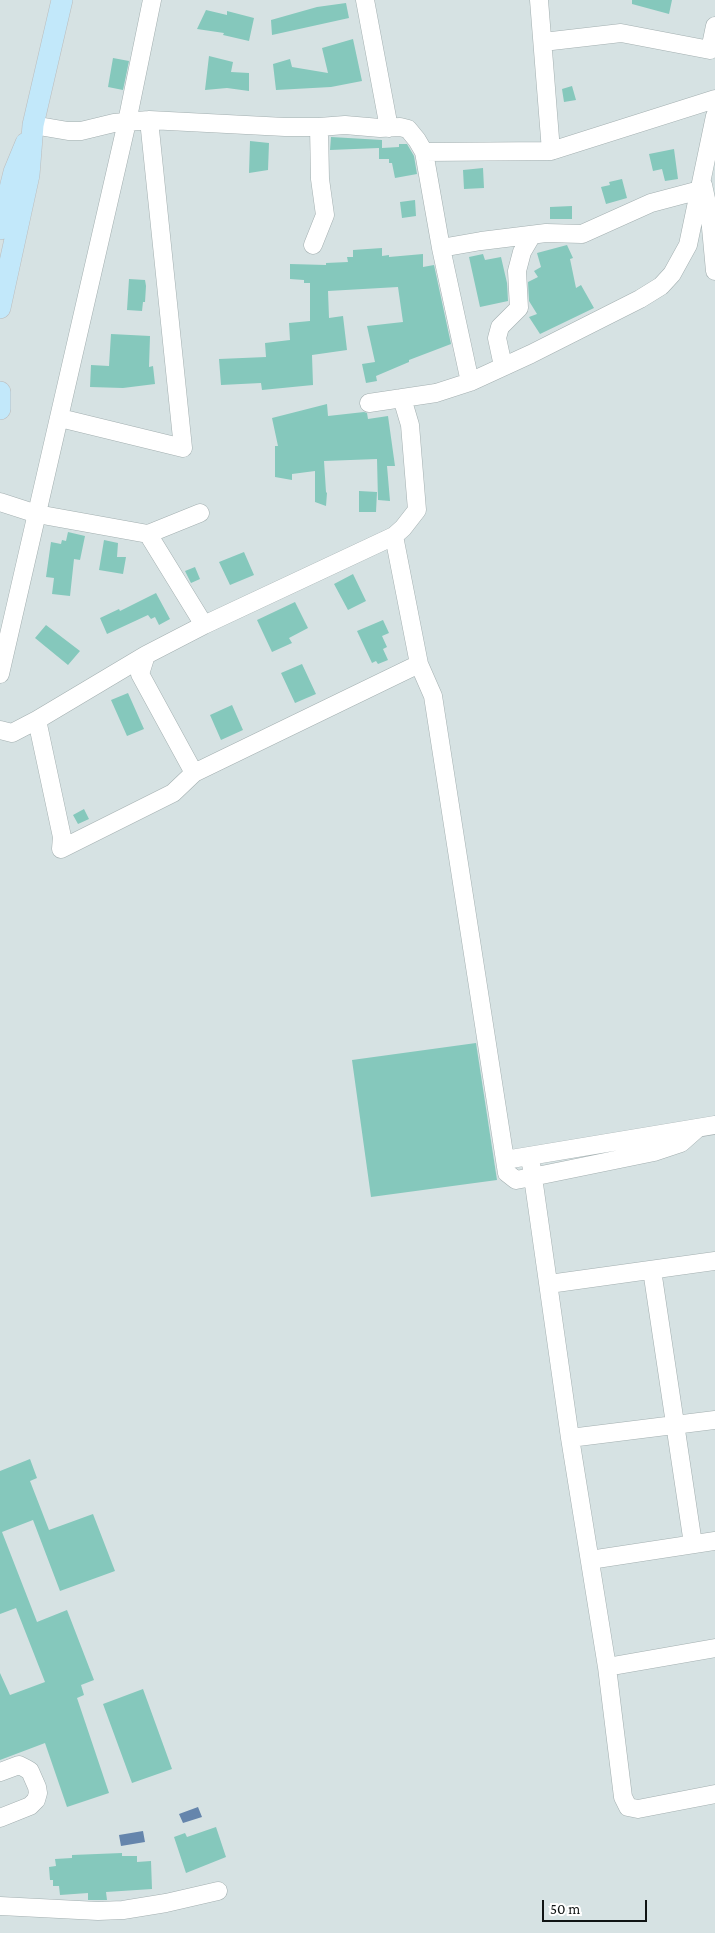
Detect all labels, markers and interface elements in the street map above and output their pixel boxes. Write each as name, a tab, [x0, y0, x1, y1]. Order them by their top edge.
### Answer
scale bar	[545, 1890, 650, 1922]
text: 50 m	[550, 1901, 580, 1917]

